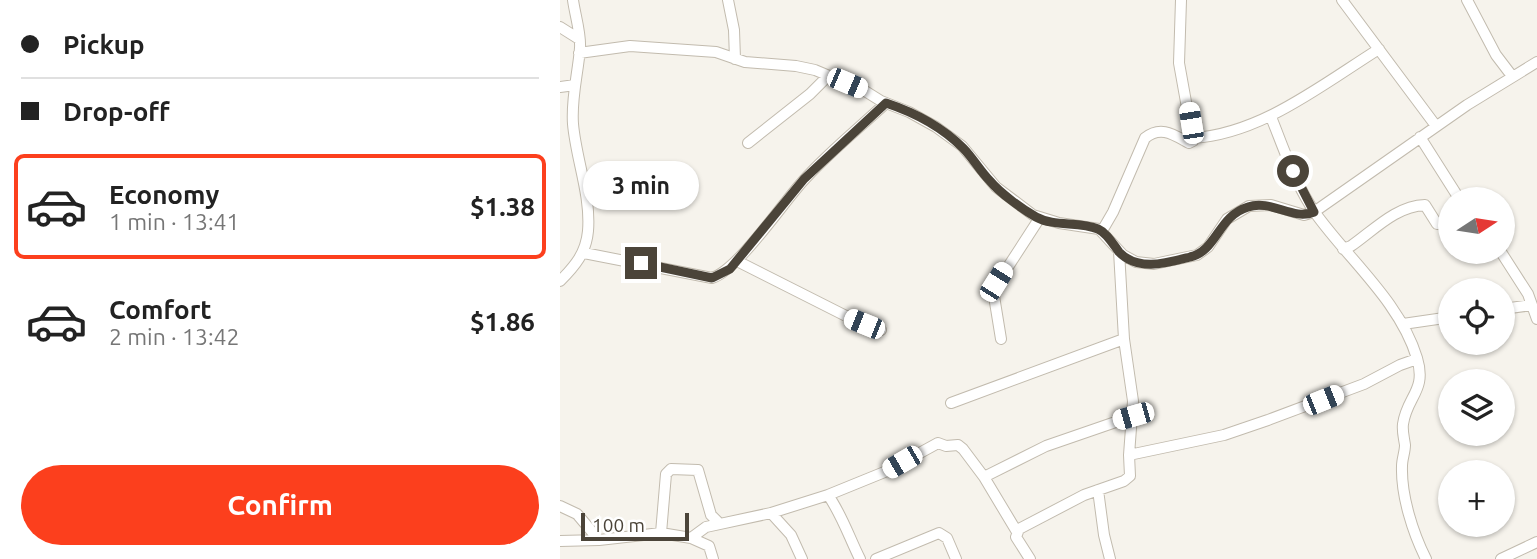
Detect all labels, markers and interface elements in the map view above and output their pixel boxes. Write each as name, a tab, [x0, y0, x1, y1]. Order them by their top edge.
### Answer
text: Pickup	[63, 30, 145, 59]
car	[824, 65, 871, 101]
text: Drop-off	[63, 97, 170, 126]
car	[1178, 101, 1205, 145]
route start	[1277, 155, 1309, 187]
callout: 3 min	[583, 162, 699, 210]
text: 3 min	[612, 173, 670, 198]
icon: car	[25, 175, 88, 238]
text: Economy	[109, 180, 219, 209]
north arrow	[1438, 187, 1516, 264]
map controls	[1438, 187, 1515, 537]
text: $1.38	[470, 192, 535, 221]
text: 1 min · 13:41	[109, 209, 240, 234]
route end	[625, 247, 657, 279]
car	[976, 259, 1017, 305]
button: locate	[1438, 278, 1515, 355]
icon: car	[25, 290, 88, 353]
text: Comfort	[109, 295, 212, 324]
car	[841, 306, 888, 342]
text: $1.86	[470, 307, 535, 336]
text: 2 min · 13:42	[109, 324, 240, 349]
button: layers	[1438, 369, 1515, 446]
car	[1300, 382, 1347, 418]
car	[1110, 400, 1157, 432]
car	[879, 442, 926, 482]
button: +	[1438, 460, 1515, 537]
button: Confirm	[21, 465, 539, 545]
scale bar	[581, 510, 690, 542]
text: 100 m	[592, 514, 645, 536]

